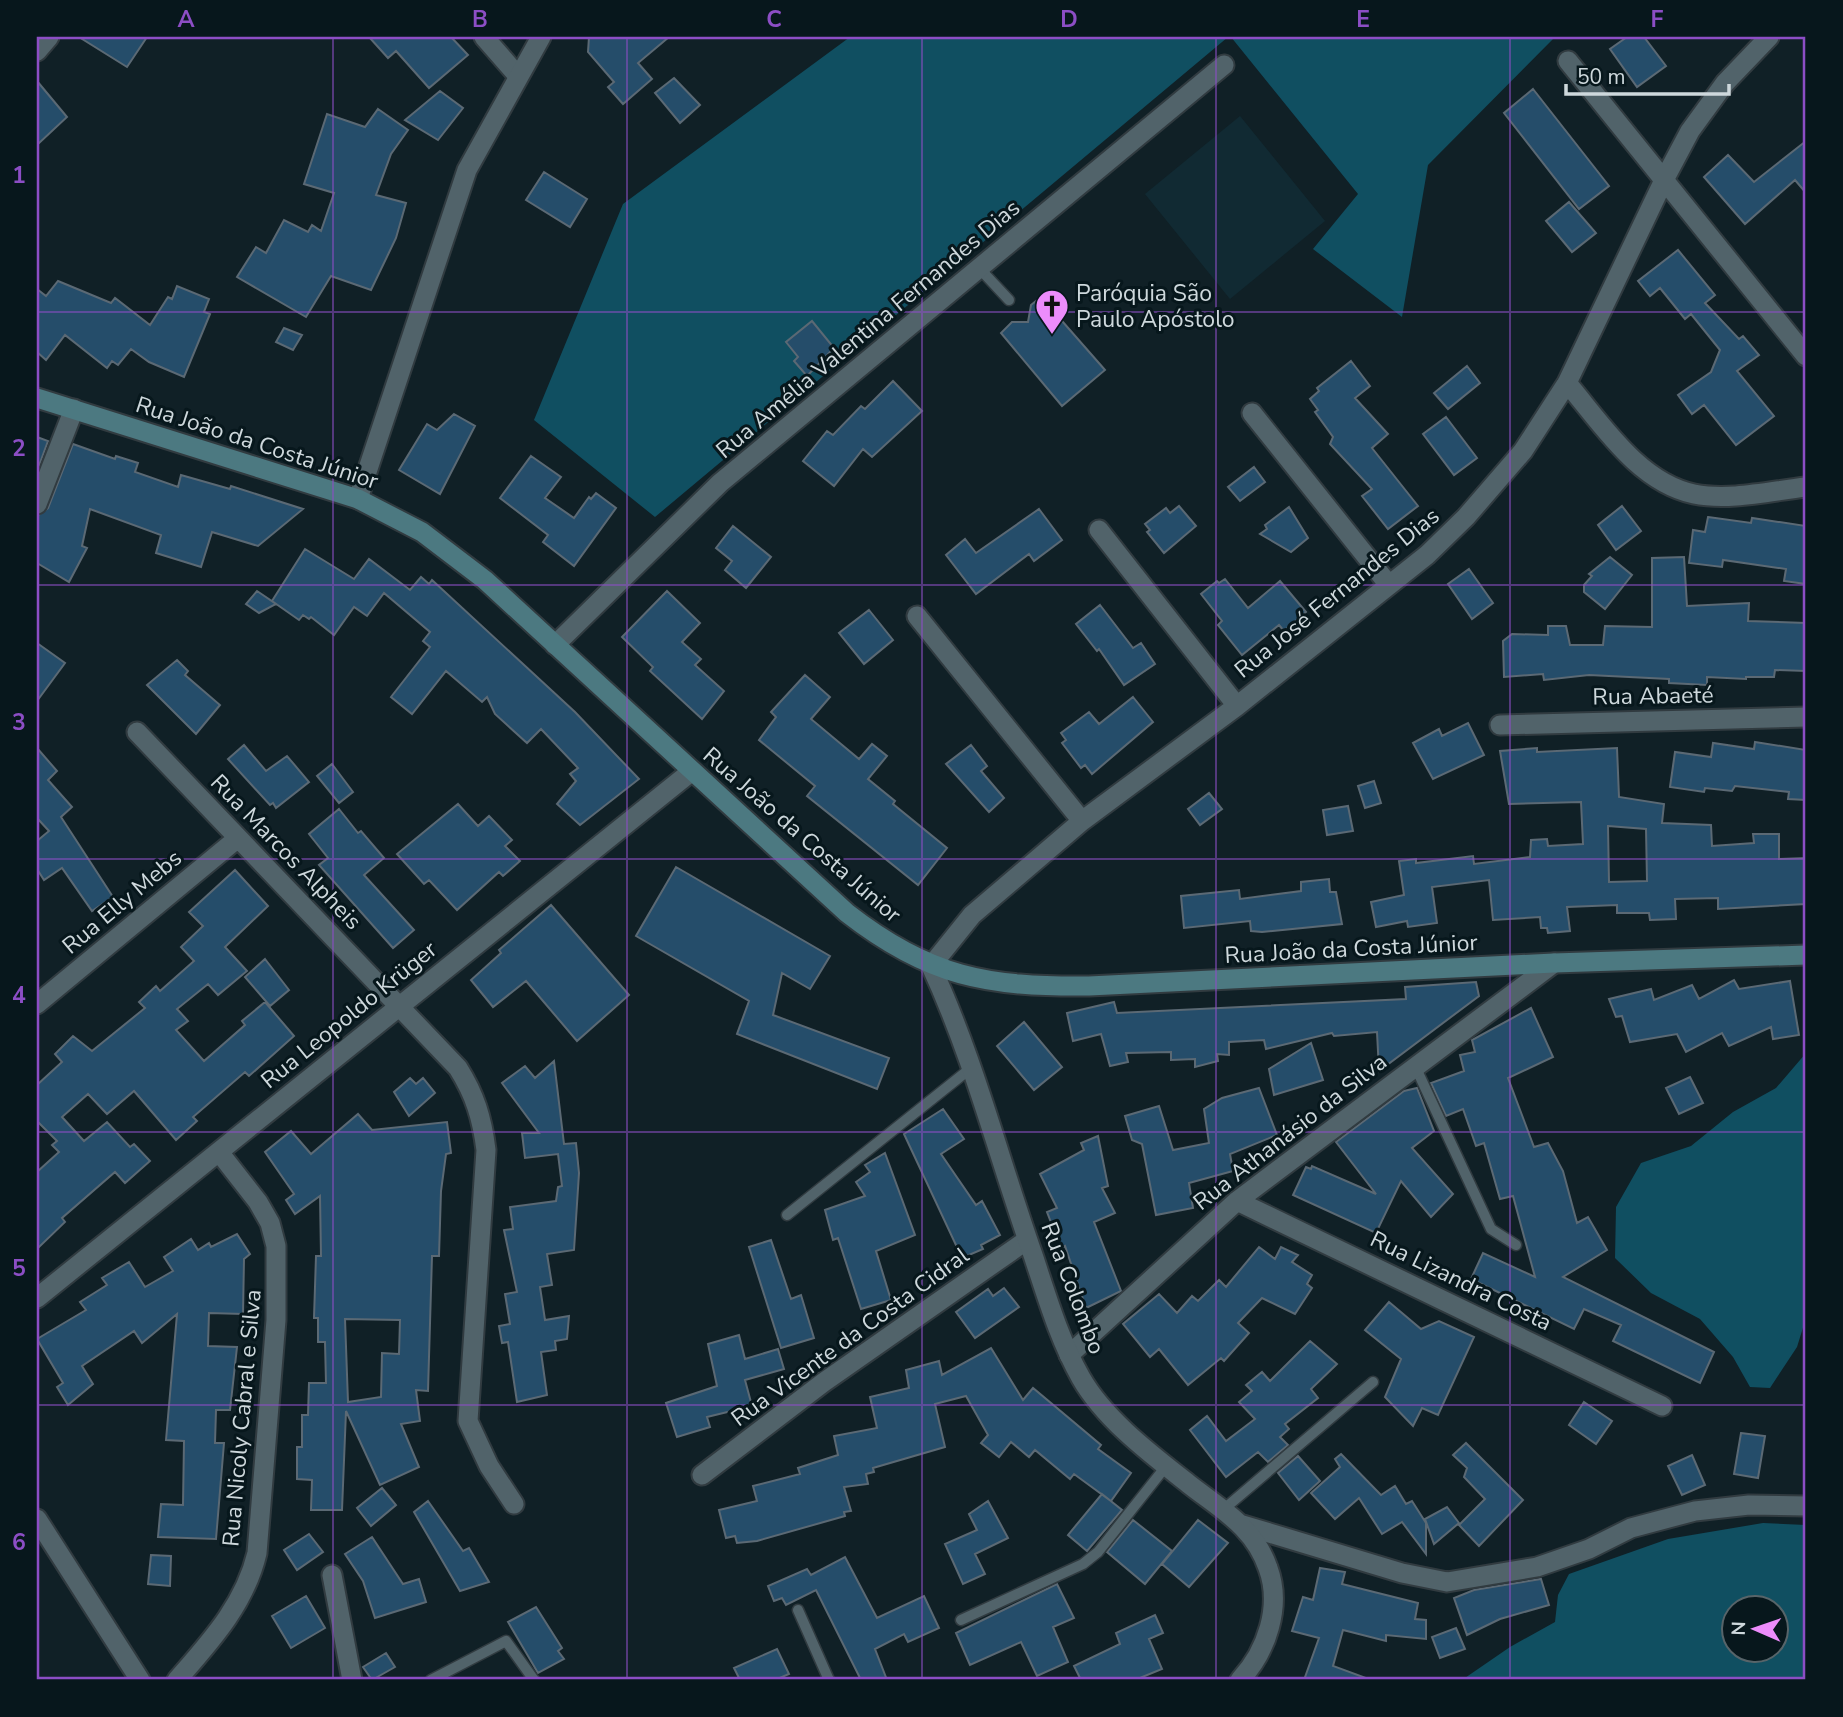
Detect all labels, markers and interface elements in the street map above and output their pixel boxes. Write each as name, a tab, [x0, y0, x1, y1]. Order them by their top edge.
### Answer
text: A	[177, 4, 195, 35]
text: B	[472, 4, 488, 35]
text: C	[766, 4, 782, 35]
text: D	[1060, 4, 1078, 35]
text: E	[1356, 4, 1370, 35]
text: F	[1651, 4, 1664, 35]
scale bar	[1566, 52, 1729, 96]
text: 50 m	[1577, 63, 1626, 91]
text: 1	[12, 160, 26, 191]
street label: Rua Amélia Valentina Fernandes Dias	[709, 192, 1027, 466]
place label: Paróquia São Paulo Apóstolo	[1076, 278, 1235, 335]
church icon: Paróquia São Paulo Apóstolo	[1033, 287, 1071, 336]
street label: Rua João da Costa Júnior	[132, 389, 383, 497]
text: 2	[12, 433, 26, 464]
street label: Rua José Fernandes Dias	[1228, 501, 1446, 685]
street label: Rua Abaeté	[1592, 679, 1714, 713]
text: 3	[12, 707, 26, 738]
street label: Rua João da Costa Júnior	[696, 740, 908, 930]
street label: Rua Marcos Alpheis	[204, 767, 368, 937]
street label: Rua Elly Mebs	[56, 843, 188, 961]
street label: Rua João da Costa Júnior	[1224, 927, 1479, 971]
street label: Rua Leopoldo Krüger	[254, 934, 444, 1096]
text: 4	[12, 980, 26, 1011]
street label: Rua Athanásio da Silva	[1187, 1047, 1393, 1217]
street label: Rua Colombo	[1034, 1217, 1112, 1359]
street label: Rua Lizandra Costa	[1365, 1224, 1557, 1338]
street label: Rua Vicente da Costa Cidral	[725, 1240, 975, 1434]
text: 5	[12, 1253, 26, 1284]
street label: Rua Nicoly Cabral e Silva	[215, 1288, 269, 1548]
text: 6	[12, 1527, 26, 1558]
north arrow	[1720, 1594, 1790, 1664]
text: N	[1726, 1621, 1752, 1636]

